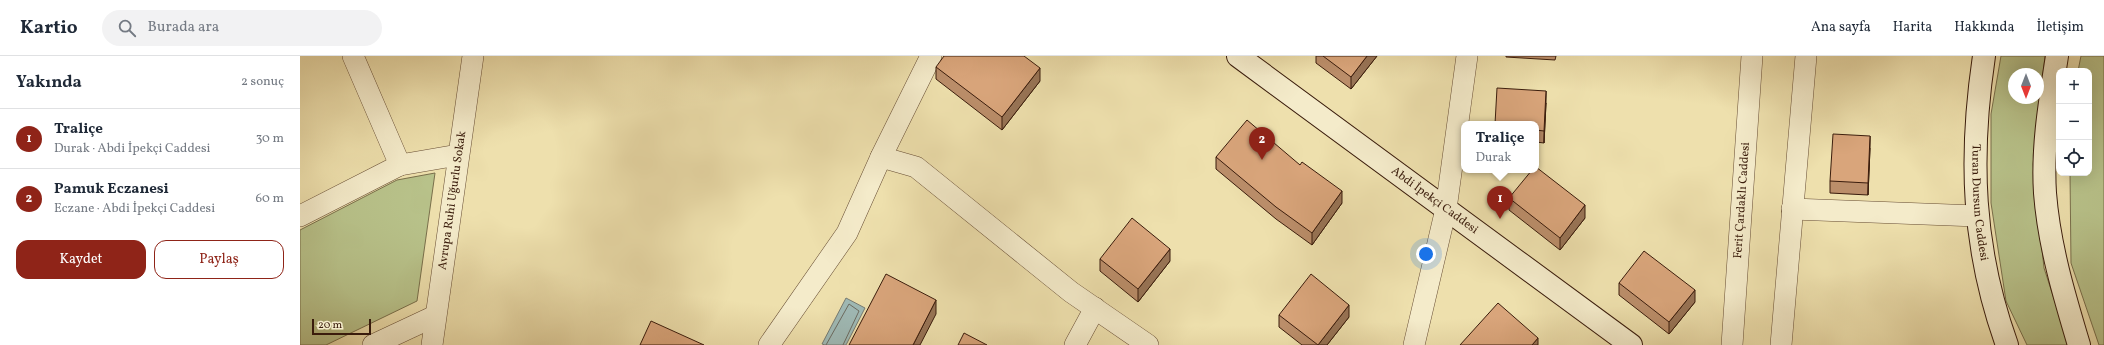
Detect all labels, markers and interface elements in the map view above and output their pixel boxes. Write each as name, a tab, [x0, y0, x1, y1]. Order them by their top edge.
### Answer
search box	[102, 10, 382, 46]
text: Kartio	[20, 15, 78, 41]
icon: search	[116, 17, 138, 39]
text: Burada ara	[148, 17, 219, 38]
text: Ana sayfa	[1811, 18, 1871, 37]
text: Harita	[1893, 18, 1932, 37]
text: Hakkında	[1954, 18, 2014, 37]
text: İletişim	[2036, 18, 2084, 37]
north arrow	[2008, 68, 2044, 104]
map controls	[2056, 68, 2092, 176]
button: +	[2056, 68, 2092, 104]
text: Yakında	[16, 71, 82, 94]
text: 2 sonuç	[241, 73, 284, 91]
button: −	[2056, 104, 2092, 140]
text: Traliçe	[54, 119, 103, 140]
popup	[1461, 121, 1539, 173]
pin: 2	[1249, 127, 1275, 160]
text: Traliçe	[1476, 128, 1524, 149]
street label: Avrupa Ruhi Uğurlu Sokak	[435, 129, 470, 271]
text: 1	[26, 130, 32, 148]
text: 30 m	[256, 130, 284, 148]
text: Durak · Abdi İpekçi Caddesi	[54, 140, 210, 158]
button: locate	[2056, 140, 2092, 176]
street label: Ferit Çardaklı Caddesi	[1730, 141, 1754, 259]
street label: Turan Dursun Caddesi	[1967, 144, 1992, 263]
text: Durak	[1476, 149, 1511, 167]
street label: Abdi İpekçi Caddesi	[1388, 163, 1482, 238]
text: Pamuk Eczanesi	[54, 179, 169, 200]
pin: 1	[1487, 186, 1513, 219]
text: 2	[26, 190, 32, 208]
text: 60 m	[256, 190, 284, 208]
text: Eczane · Abdi İpekçi Caddesi	[54, 200, 215, 218]
button: Kaydet	[16, 240, 146, 279]
button: Paylaş	[154, 240, 284, 279]
your location	[1416, 244, 1436, 264]
scale bar	[312, 317, 371, 336]
text: 20 m	[318, 318, 342, 333]

